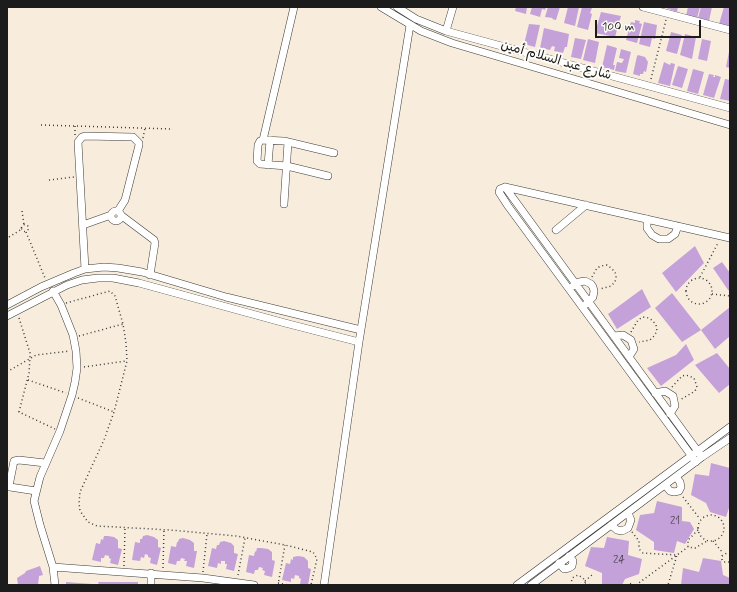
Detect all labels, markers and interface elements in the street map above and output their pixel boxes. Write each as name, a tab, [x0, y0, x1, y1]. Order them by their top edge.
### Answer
scale bar	[597, 12, 703, 38]
text: 100 m	[602, 19, 634, 35]
street label: شارع عبد السلام أمين	[499, 38, 613, 84]
house number: 21	[670, 515, 680, 529]
house number: 24	[613, 554, 625, 568]

